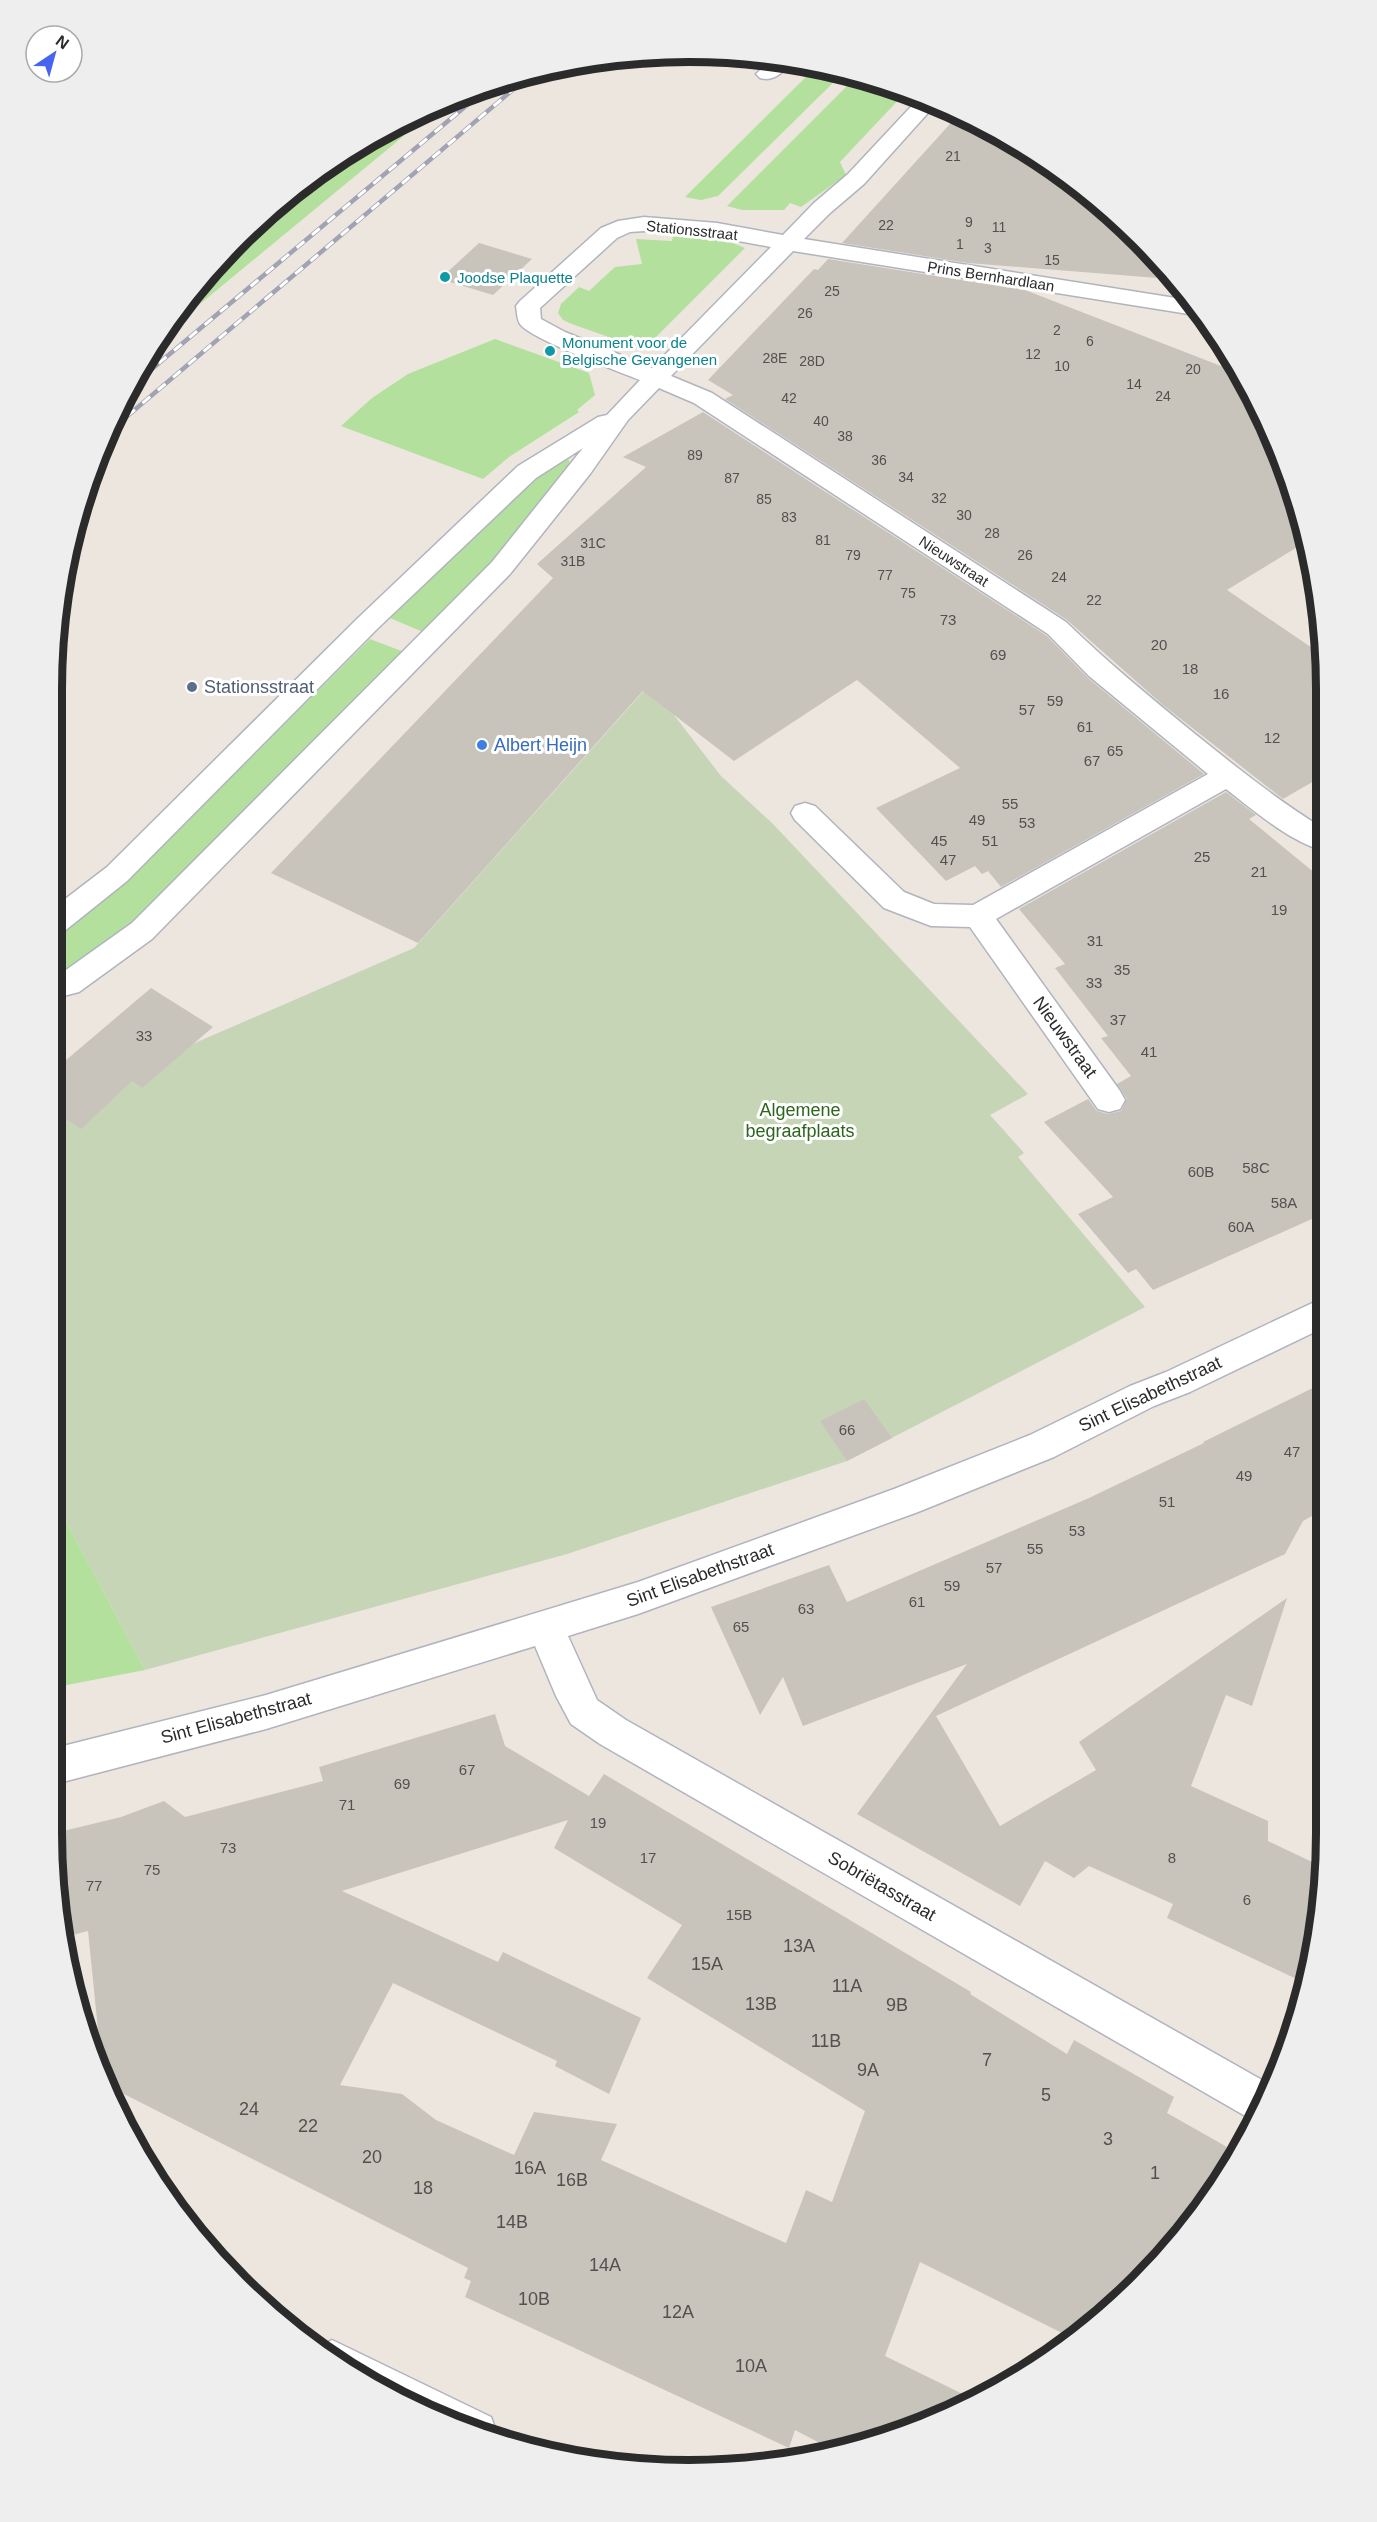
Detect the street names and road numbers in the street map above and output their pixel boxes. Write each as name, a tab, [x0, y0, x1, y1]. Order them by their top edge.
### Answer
street label: Stationsstraat	[646, 217, 739, 243]
street label: Prins Bernhardlaan	[926, 258, 1056, 294]
street label: Nieuwstraat	[916, 532, 993, 590]
street label: Nieuwstraat	[1029, 993, 1101, 1081]
street label: Sint Elisabethstraat	[1075, 1352, 1225, 1436]
street label: Sint Elisabethstraat	[624, 1539, 776, 1611]
street label: Sint Elisabethstraat	[159, 1688, 313, 1748]
street label: Sobriëtasstraat	[825, 1847, 939, 1925]

